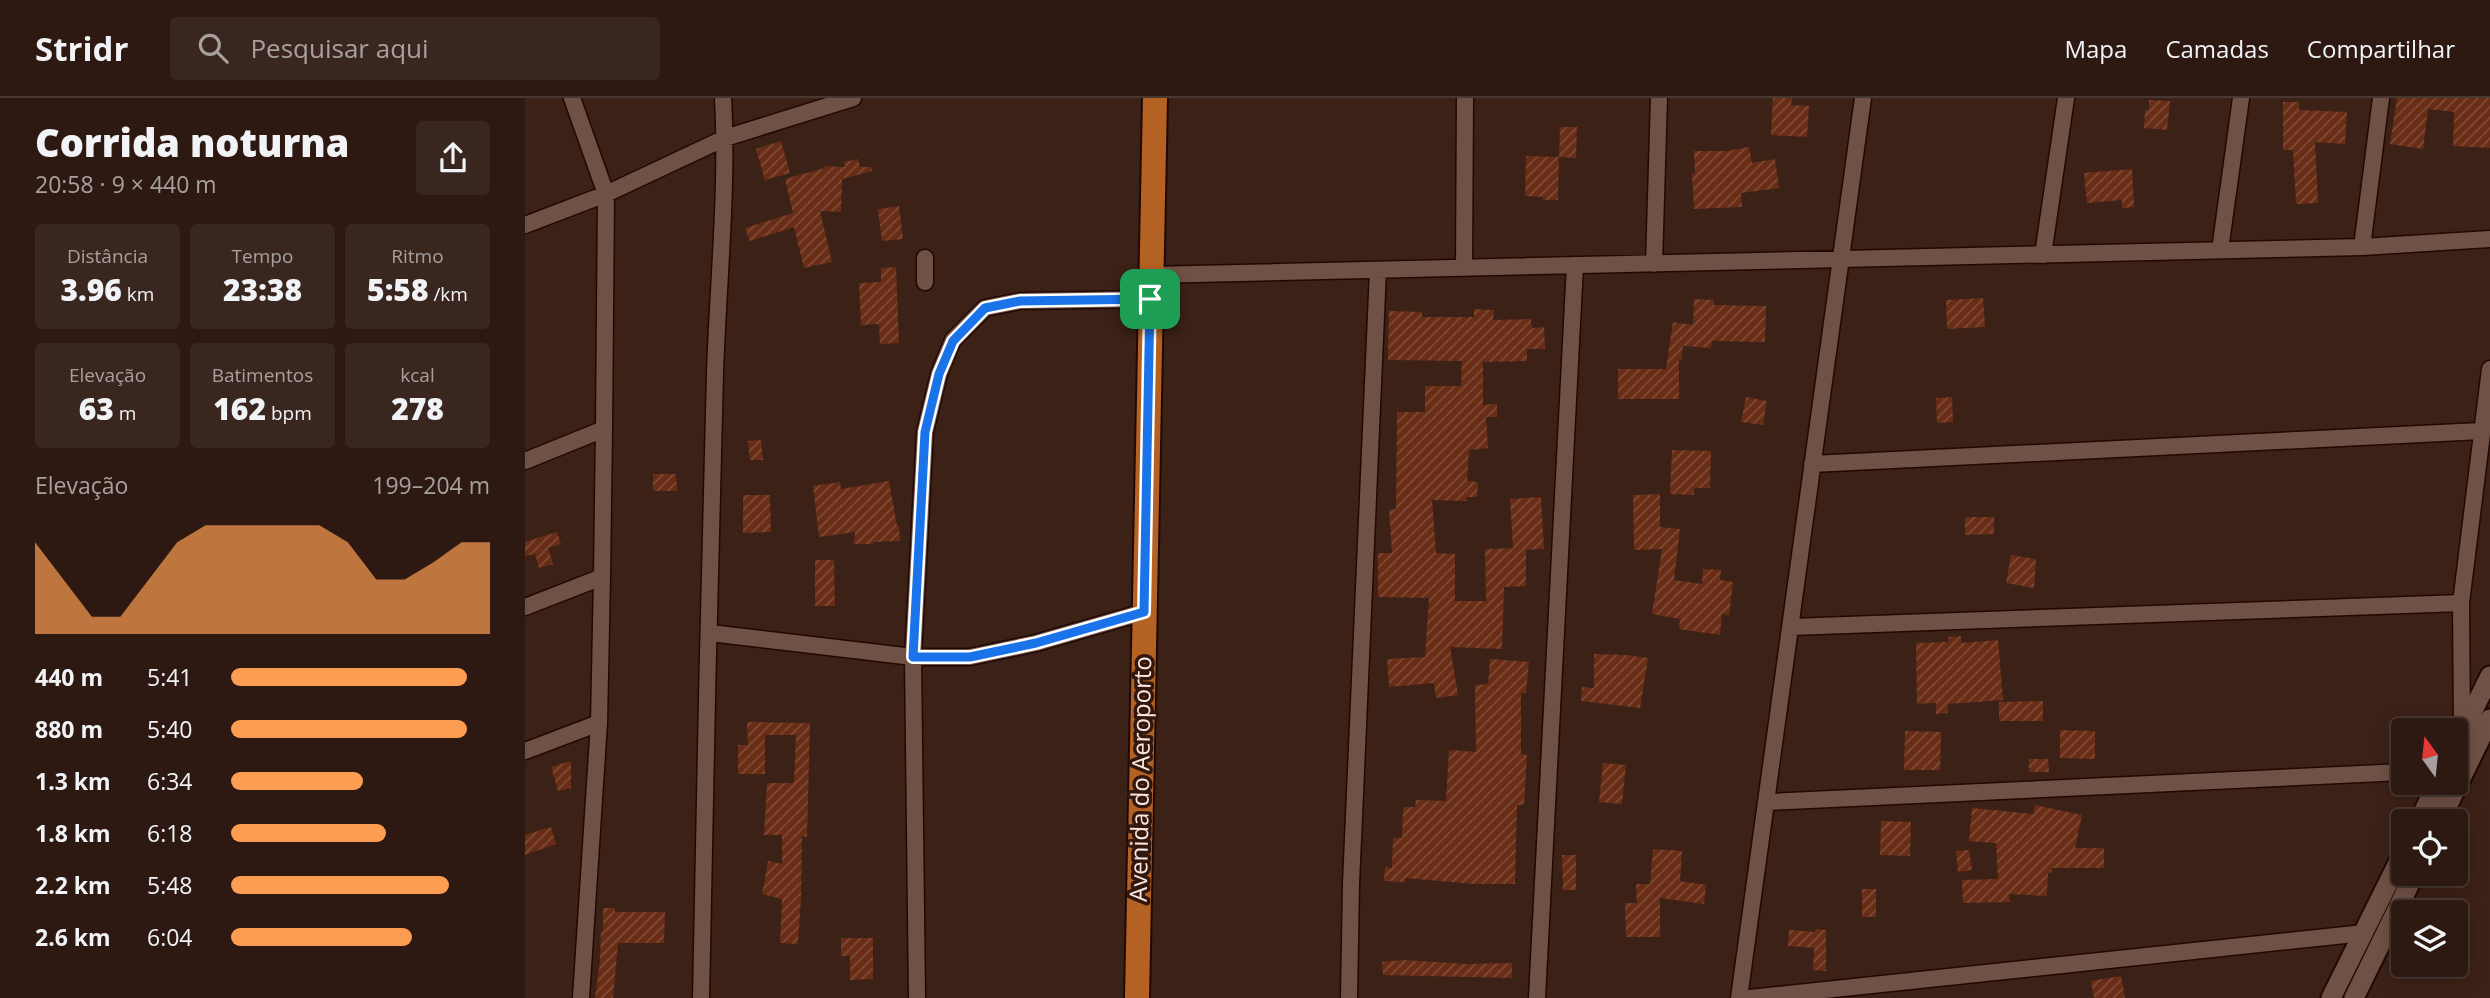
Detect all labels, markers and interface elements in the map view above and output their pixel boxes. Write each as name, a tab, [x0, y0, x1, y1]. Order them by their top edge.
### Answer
search box	[170, 17, 660, 80]
text: Stridr	[35, 26, 128, 71]
icon: search	[194, 29, 232, 67]
text: Pesquisar aqui	[250, 30, 429, 66]
text: Mapa	[2064, 32, 2127, 65]
text: Camadas	[2165, 32, 2269, 65]
text: Compartilhar	[2307, 32, 2455, 65]
text: Corrida noturna	[35, 116, 349, 168]
button: share	[416, 121, 490, 195]
text: 20:58 · 9 × 440 m	[35, 168, 217, 200]
text: Distância	[67, 243, 148, 269]
text: Tempo	[232, 243, 293, 269]
text: Ritmo	[391, 243, 444, 269]
text: 3.96	[61, 269, 122, 310]
text: 23:38	[223, 269, 302, 310]
text: 5:58	[367, 269, 428, 310]
pin	[1120, 269, 1180, 329]
icon: arrive	[1131, 280, 1169, 318]
text: km	[122, 281, 154, 307]
text: /km	[428, 281, 468, 307]
text: Elevação	[69, 362, 146, 388]
text: Batimentos	[212, 362, 313, 388]
text: kcal	[400, 362, 435, 388]
text: 63	[79, 388, 114, 429]
text: 162	[213, 388, 266, 429]
text: 278	[391, 388, 444, 429]
text: m	[114, 400, 136, 426]
text: bpm	[266, 400, 312, 426]
text: Elevação	[35, 469, 128, 501]
text: 199–204 m	[372, 469, 490, 501]
street label: Avenida do Aeroporto	[1121, 656, 1158, 902]
text: 440 m	[35, 661, 103, 693]
text: 5:41	[147, 661, 193, 693]
text: 880 m	[35, 713, 103, 745]
text: 5:40	[147, 713, 193, 745]
north arrow	[2391, 718, 2467, 794]
map controls	[2391, 718, 2468, 977]
text: 1.3 km	[35, 765, 111, 797]
text: 6:34	[147, 765, 193, 797]
button: locate	[2391, 809, 2468, 886]
text: 1.8 km	[35, 817, 111, 849]
text: 6:18	[147, 817, 193, 849]
text: 2.2 km	[35, 869, 111, 901]
text: 5:48	[147, 869, 193, 901]
button: layers	[2391, 900, 2468, 977]
text: 2.6 km	[35, 921, 111, 953]
text: 6:04	[147, 921, 193, 953]

